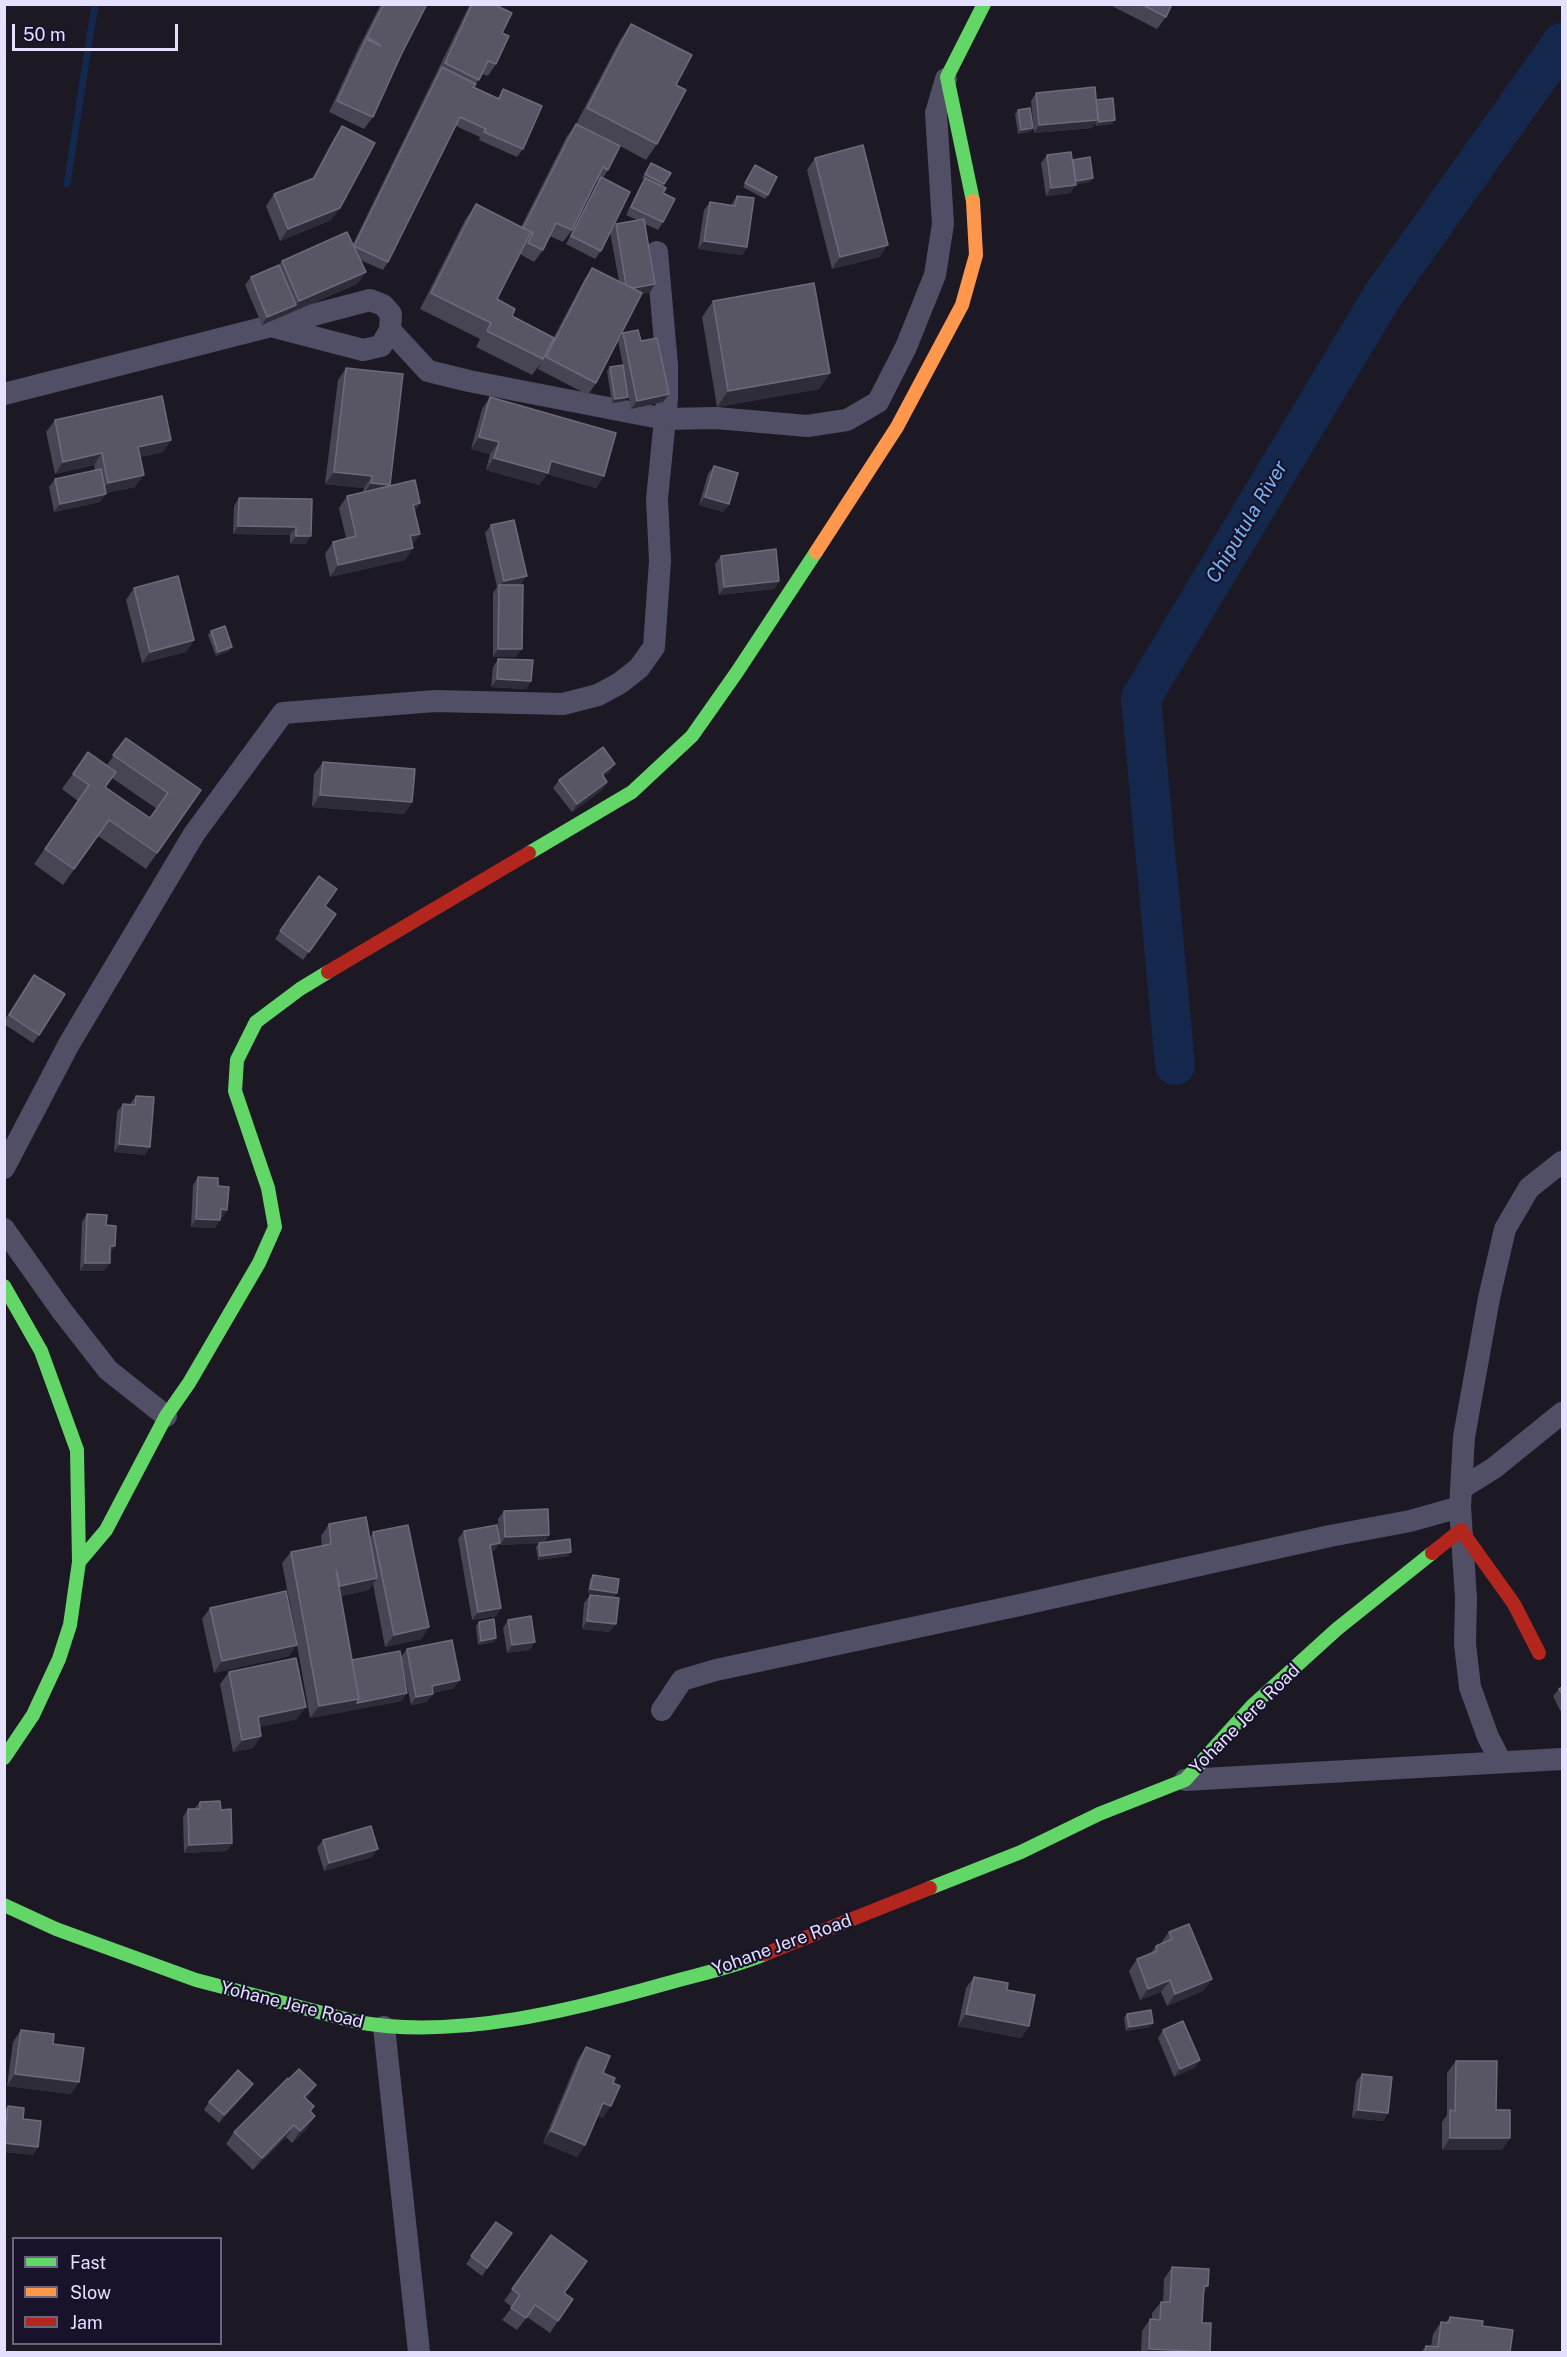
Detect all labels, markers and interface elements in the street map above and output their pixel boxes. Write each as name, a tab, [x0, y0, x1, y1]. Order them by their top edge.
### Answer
scale bar	[15, 12, 182, 50]
text: 50 m	[23, 24, 66, 45]
water label: Chiputula River	[1201, 457, 1293, 587]
street label: Yohane Jere Road	[1186, 1660, 1304, 1778]
street label: Yohane Jere Road	[709, 1910, 855, 1980]
street label: Yohane Jere Road	[218, 1977, 366, 2033]
legend	[12, 2237, 222, 2345]
text: Fast	[70, 2252, 106, 2273]
text: Slow	[70, 2282, 111, 2303]
text: Jam	[70, 2312, 103, 2333]

